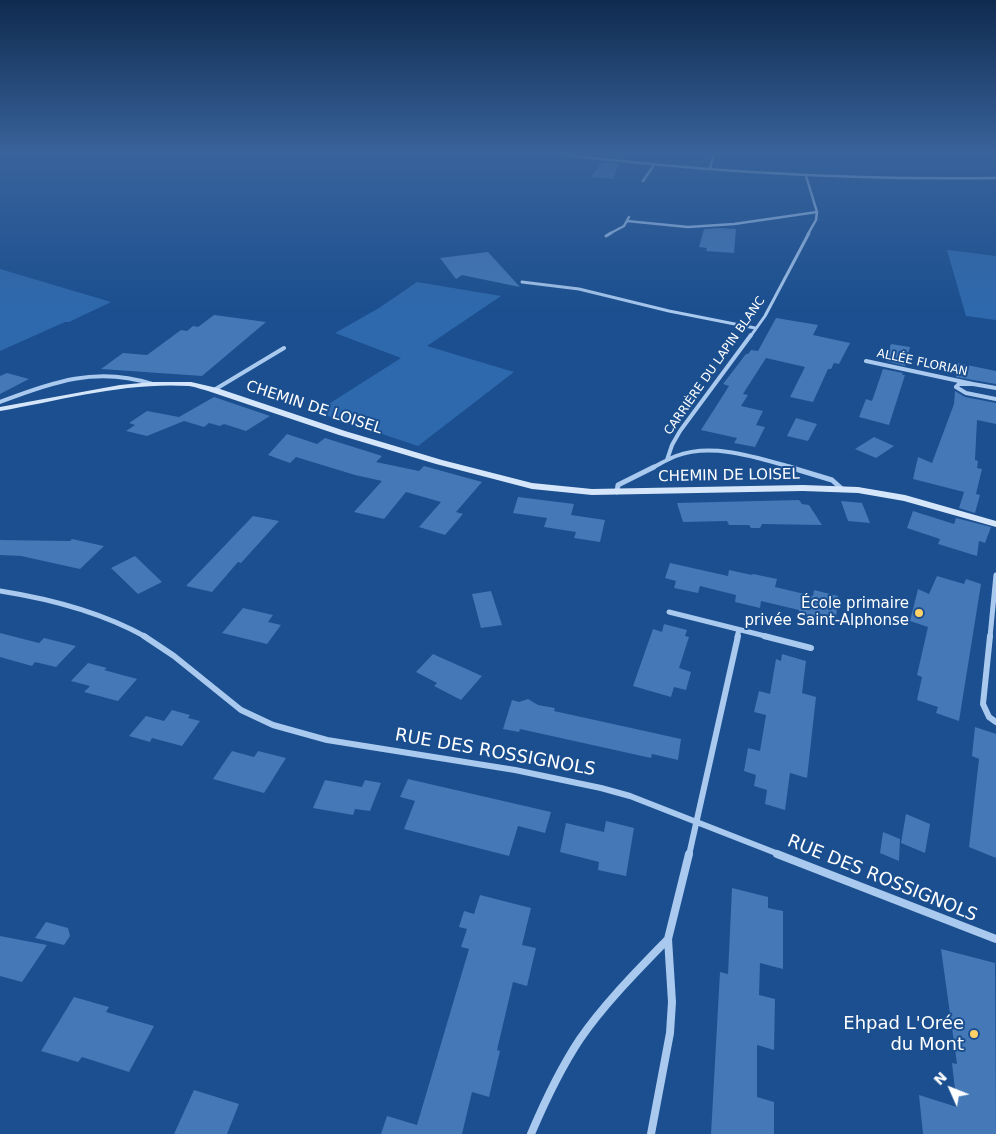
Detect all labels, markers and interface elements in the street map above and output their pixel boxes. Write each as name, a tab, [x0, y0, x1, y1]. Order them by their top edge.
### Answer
street label: CARRIÈRE DU LAPIN BLANC	[662, 294, 768, 438]
street label: ALLÉE FLORIAN	[875, 346, 969, 380]
street label: CHEMIN DE LOISEL	[244, 378, 384, 438]
street label: CHEMIN DE LOISEL	[658, 466, 800, 486]
place label: École primaire privée Saint-Alphonse	[745, 595, 909, 630]
marker: École primaire privée Saint-Alphonse	[913, 607, 925, 619]
street label: RUE DES ROSSIGNOLS	[393, 725, 597, 781]
street label: RUE DES ROSSIGNOLS	[784, 831, 980, 927]
place label: Ehpad L'Orée du Mont	[843, 1013, 964, 1056]
marker: Ehpad L'Orée du Mont	[968, 1028, 980, 1040]
north arrow	[926, 1064, 976, 1114]
text: N	[930, 1069, 950, 1088]

